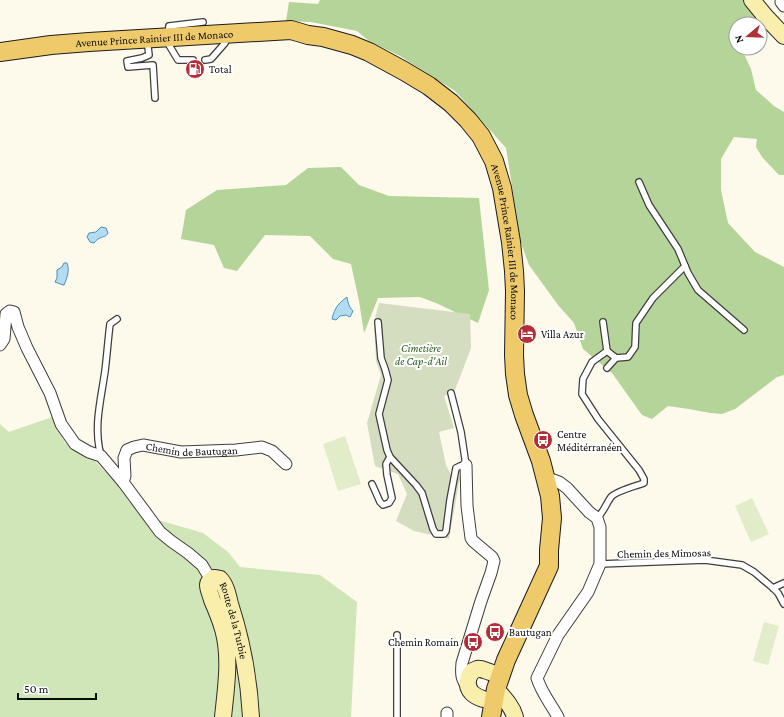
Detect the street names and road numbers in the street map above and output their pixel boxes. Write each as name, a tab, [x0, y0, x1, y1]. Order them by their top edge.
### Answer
street label: Avenue Prince Rainier III de Monaco	[75, 27, 234, 49]
street label: Avenue Prince Rainier III de Monaco	[489, 162, 521, 321]
street label: Chemin de Bautugan	[145, 440, 238, 458]
street label: Chemin des Mimosas	[617, 546, 711, 560]
street label: Route de la Turbie	[217, 580, 250, 660]

